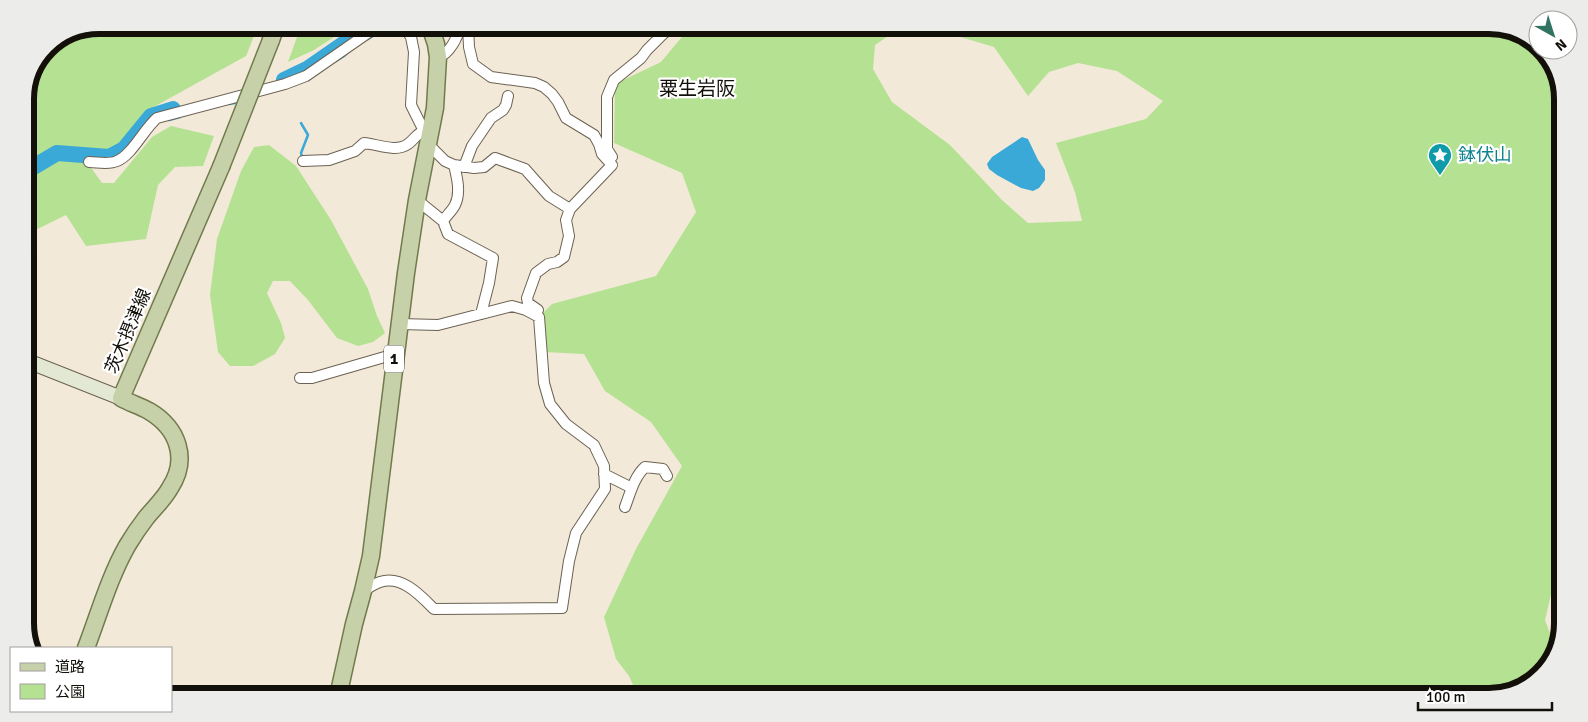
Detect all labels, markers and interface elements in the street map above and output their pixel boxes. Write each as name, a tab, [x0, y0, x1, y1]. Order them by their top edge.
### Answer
north arrow	[1528, 10, 1578, 60]
text: N	[1552, 35, 1570, 54]
district label: 粟生岩阪	[659, 77, 735, 101]
place icon: 鉢伏山	[1427, 142, 1453, 176]
place label: 鉢伏山	[1458, 144, 1512, 166]
street label: 茨木摂津線	[100, 285, 156, 377]
road number: 1	[384, 346, 404, 372]
legend	[10, 647, 172, 712]
text: 道路	[55, 658, 85, 676]
scale bar	[1418, 680, 1552, 712]
text: 公園	[55, 683, 85, 701]
text: 100 m	[1426, 688, 1466, 706]

